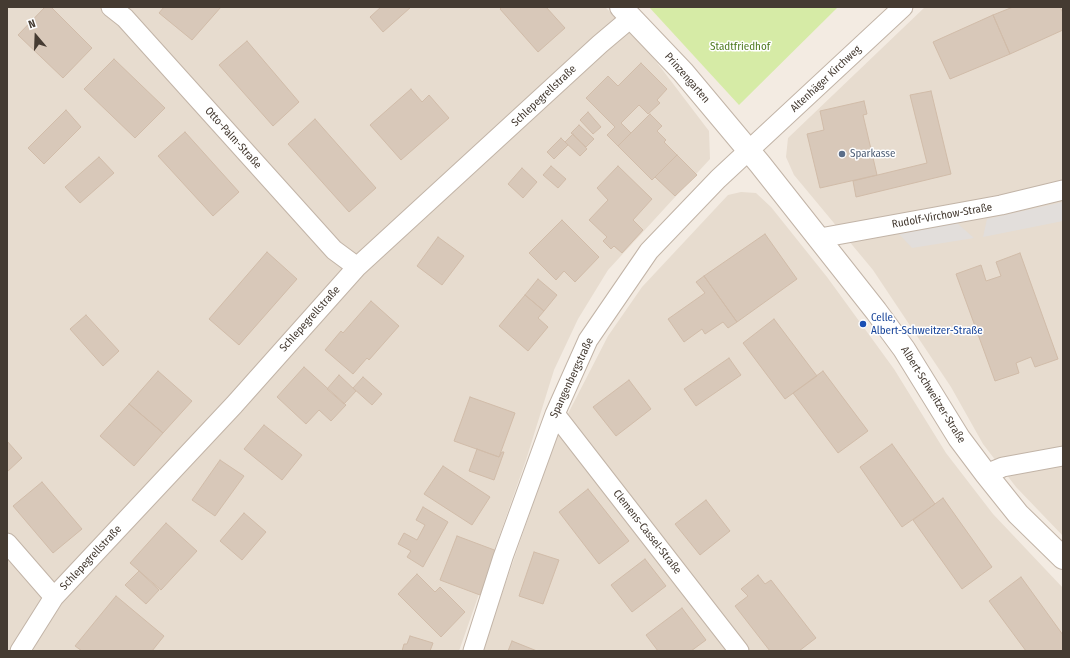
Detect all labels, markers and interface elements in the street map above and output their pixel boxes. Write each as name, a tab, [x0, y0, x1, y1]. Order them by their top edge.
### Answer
north arrow	[16, 16, 56, 56]
text: N	[27, 17, 37, 31]
park label: Stadtfriedhof	[710, 40, 770, 54]
street label: Altenhäger Kirchweg	[788, 43, 864, 115]
street label: Prinzengarten	[662, 50, 712, 106]
street label: Schlepegrellstraße	[509, 63, 579, 129]
street label: Otto-Palm-Straße	[202, 104, 264, 172]
place label: Sparkasse	[850, 147, 895, 161]
marker: Sparkasse	[837, 149, 847, 159]
street label: Rudolf-Virchow-Straße	[891, 201, 993, 231]
street label: Schlepegrellstraße	[277, 283, 343, 355]
place label: Celle, Albert-Schweitzer-Straße	[871, 311, 983, 337]
marker: Celle, Albert-Schweitzer-Straße	[858, 319, 868, 329]
street label: Spangenbergstraße	[548, 336, 596, 420]
street label: Albert-Schweitzer-Straße	[898, 344, 968, 446]
street label: Clemens-Cassel-Straße	[610, 487, 684, 577]
street label: Schlepegrellstraße	[58, 523, 124, 593]

